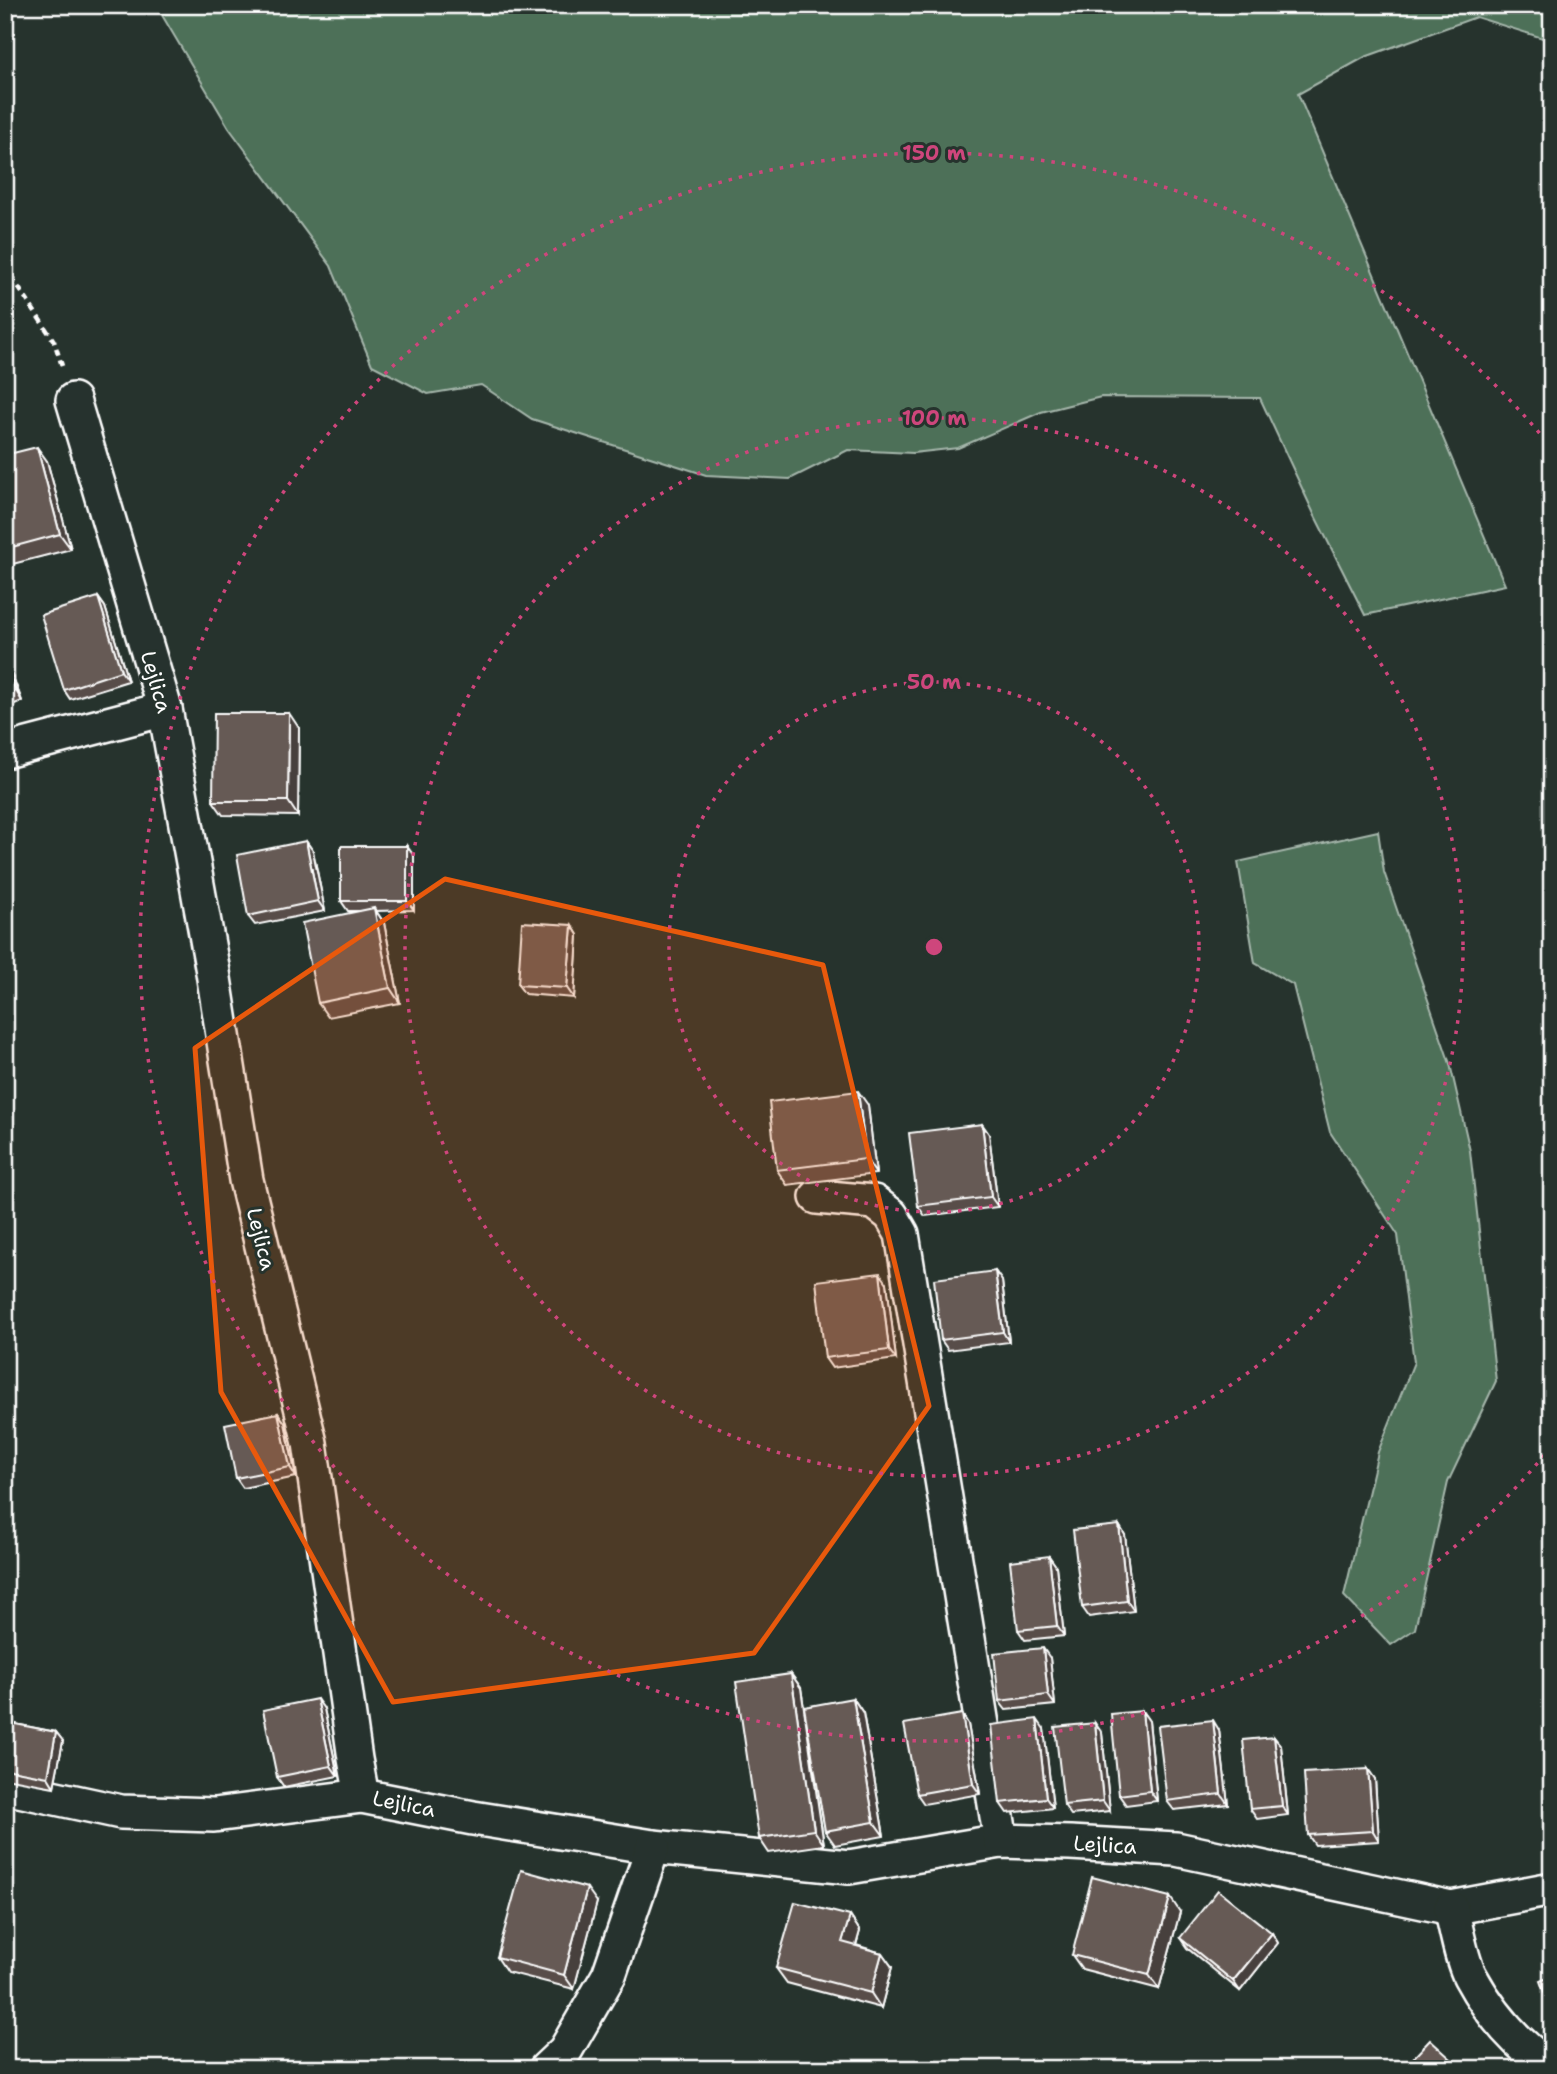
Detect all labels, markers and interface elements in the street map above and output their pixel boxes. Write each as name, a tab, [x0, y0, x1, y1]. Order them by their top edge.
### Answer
text: 150 m	[902, 139, 966, 167]
text: 100 m	[902, 404, 966, 432]
street label: Lejlica	[134, 648, 178, 716]
text: 50 m	[907, 668, 961, 696]
centre of rings	[922, 935, 946, 959]
street label: Lejlica	[240, 1205, 282, 1273]
street label: Lejlica	[370, 1784, 438, 1824]
street label: Lejlica	[1073, 1829, 1137, 1861]

